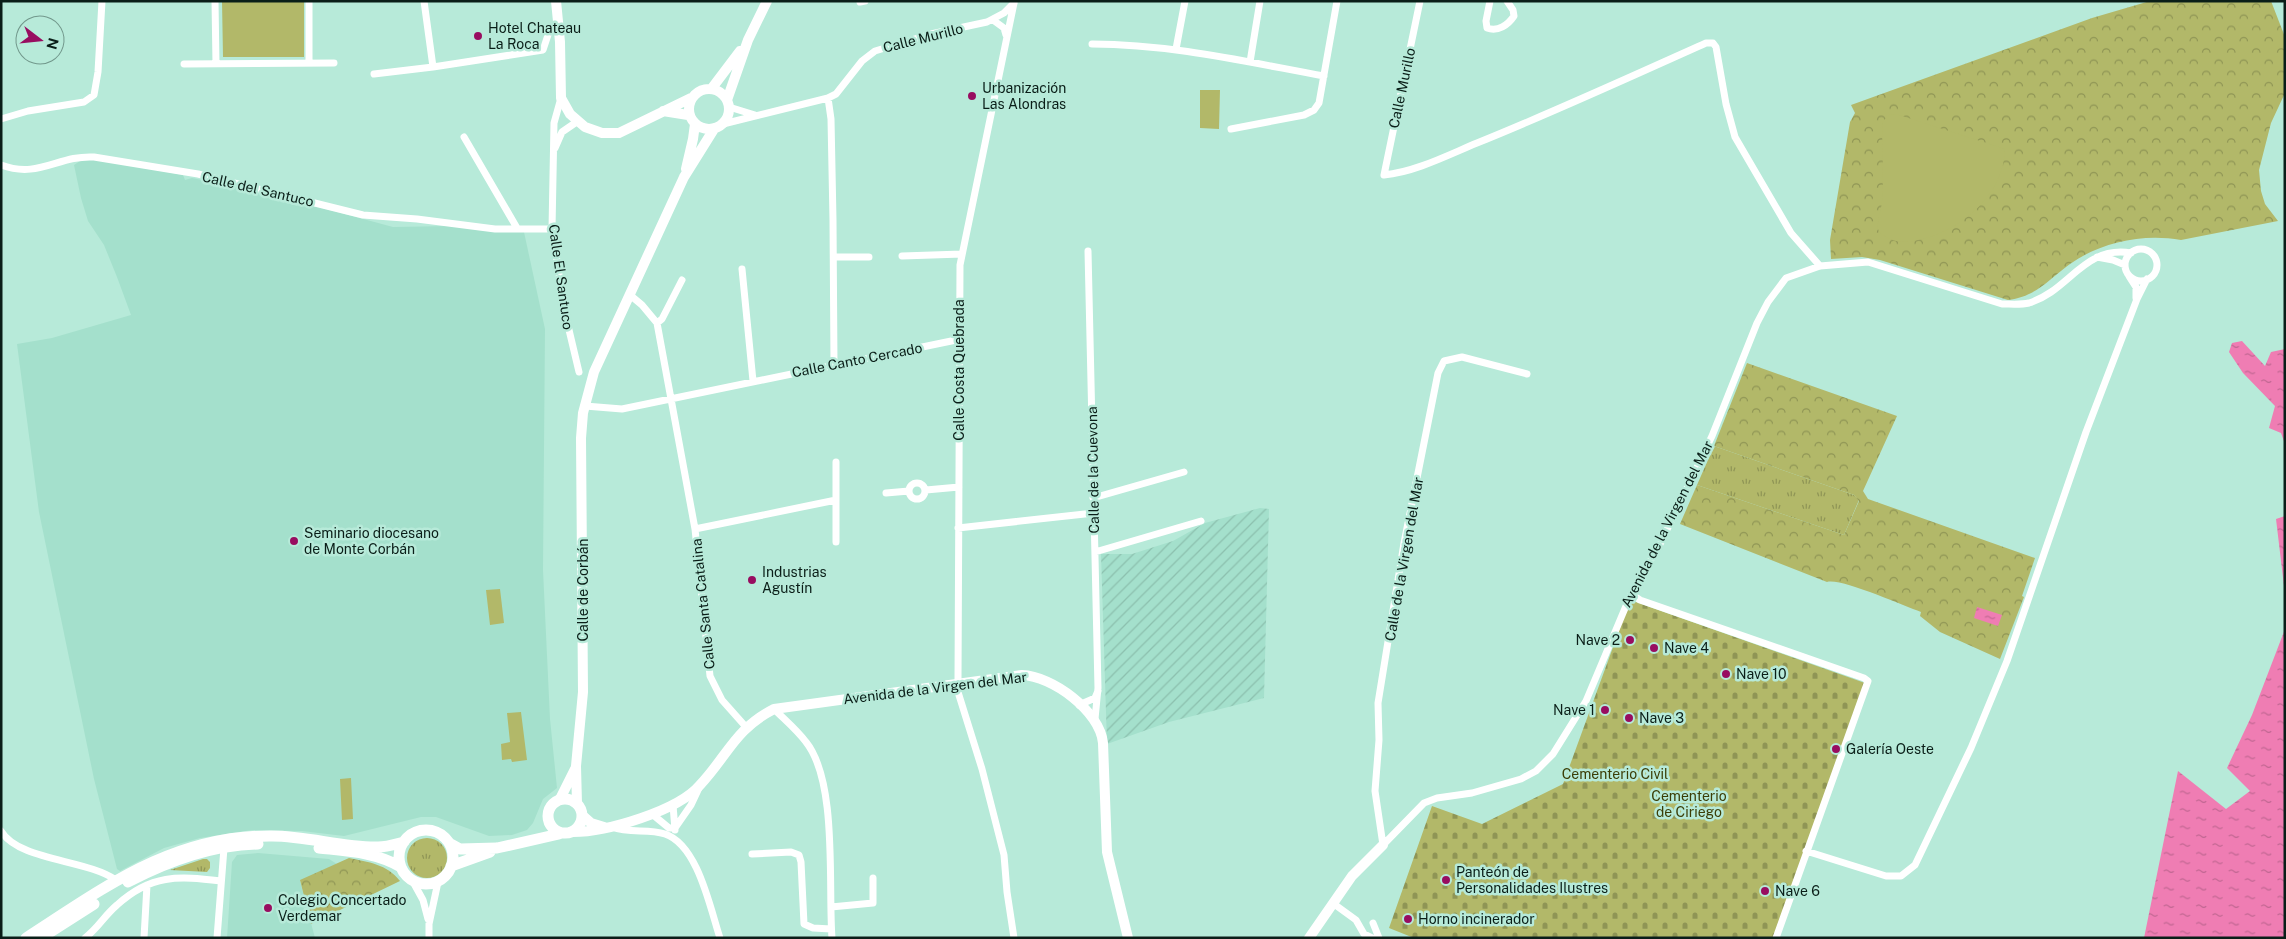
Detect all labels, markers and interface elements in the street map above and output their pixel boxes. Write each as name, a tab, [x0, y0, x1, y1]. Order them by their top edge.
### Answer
north arrow	[15, 15, 65, 65]
place label: Hotel Chateau La Roca	[488, 20, 581, 52]
street label: Calle Murillo	[881, 20, 965, 56]
marker: Hotel Chateau La Roca	[472, 30, 484, 42]
text: N	[43, 36, 62, 51]
street label: Calle Murillo	[1386, 46, 1418, 130]
place label: Urbanización Las Alondras	[982, 80, 1066, 112]
marker: Urbanización Las Alondras	[966, 90, 978, 102]
street label: Calle del Santuco	[201, 168, 315, 210]
street label: Calle El Santuco	[546, 223, 576, 331]
street label: Calle Costa Quebrada	[951, 299, 967, 441]
street label: Calle Canto Cercado	[790, 339, 924, 380]
street label: Calle de la Cuevona	[1084, 406, 1102, 534]
street label: Avenida de la Virgen del Mar	[1618, 438, 1716, 610]
street label: Calle de la Virgen del Mar	[1382, 476, 1426, 642]
place label: Seminario diocesano de Monte Corbán	[304, 525, 439, 557]
marker: Seminario diocesano de Monte Corbán	[288, 535, 300, 547]
street label: Calle Santa Catalina	[688, 538, 718, 670]
street label: Calle de Corbán	[575, 539, 591, 641]
place label: Industrias Agustín	[762, 564, 827, 596]
marker: Industrias Agustín	[746, 574, 758, 586]
place label: Nave 2	[1575, 632, 1620, 648]
marker: Nave 2	[1624, 634, 1636, 646]
place label: Nave 4	[1664, 640, 1709, 656]
marker: Nave 4	[1648, 642, 1660, 654]
place label: Nave 10	[1736, 666, 1786, 682]
marker: Nave 10	[1720, 668, 1732, 680]
street label: Avenida de la Virgen del Mar	[842, 669, 1028, 707]
place label: Nave 1	[1553, 702, 1595, 718]
marker: Nave 1	[1599, 704, 1611, 716]
place label: Nave 3	[1639, 710, 1684, 726]
marker: Nave 3	[1623, 712, 1635, 724]
place label: Galería Oeste	[1846, 741, 1934, 757]
marker: Galería Oeste	[1830, 743, 1842, 755]
park label: Cementerio Civil	[1562, 766, 1668, 782]
park label: Cementerio de Ciriego	[1651, 788, 1727, 820]
place label: Panteón de Personalidades Ilustres	[1456, 864, 1608, 896]
marker: Panteón de Personalidades Ilustres	[1440, 874, 1452, 886]
place label: Nave 6	[1775, 883, 1820, 899]
marker: Nave 6	[1759, 885, 1771, 897]
place label: Colegio Concertado Verdemar	[278, 892, 407, 924]
marker: Colegio Concertado Verdemar	[262, 902, 274, 914]
place label: Horno incinerador	[1418, 911, 1535, 927]
marker: Horno incinerador	[1402, 913, 1414, 925]

